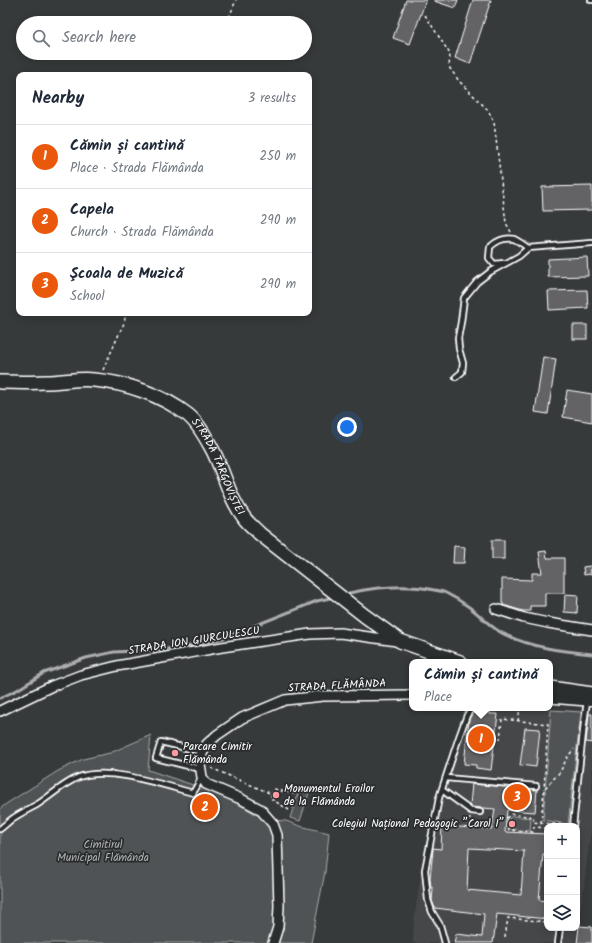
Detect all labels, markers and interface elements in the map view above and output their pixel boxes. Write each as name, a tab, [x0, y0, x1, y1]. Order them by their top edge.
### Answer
search box	[16, 16, 312, 60]
text: Search here	[62, 26, 136, 50]
icon: search	[30, 27, 52, 49]
text: Nearby	[32, 85, 84, 112]
text: 3 results	[248, 88, 296, 109]
text: Cămin și cantină	[70, 134, 184, 158]
text: 1	[43, 146, 47, 167]
text: 250 m	[259, 146, 296, 167]
text: Place · Strada Flămânda	[70, 158, 204, 179]
text: Capela	[70, 198, 114, 222]
text: 2	[41, 210, 49, 231]
text: 290 m	[260, 210, 296, 231]
text: Church · Strada Flămânda	[70, 222, 214, 243]
text: Şcoala de Muzică	[70, 262, 183, 286]
text: 3	[41, 274, 49, 295]
text: 290 m	[260, 274, 296, 295]
text: School	[70, 286, 105, 307]
street label: STRADA TÂRGOVIȘTEI	[186, 414, 249, 519]
your location	[337, 417, 357, 437]
street label: STRADA ION GIURCULESCU	[127, 622, 261, 660]
popup	[409, 659, 553, 711]
text: Cămin și cantină	[424, 663, 538, 687]
street label: STRADA FLĂMÂNDA	[288, 674, 387, 698]
text: Place	[424, 687, 452, 708]
pin: 1	[468, 724, 494, 754]
place label: Parcare Cimitir Flămânda	[183, 738, 253, 769]
marker: Parcare Cimitir Flămânda	[170, 748, 180, 758]
place label: Monumentul Eroilor de la Flămânda	[284, 780, 375, 811]
pin: 3	[504, 782, 530, 812]
marker: Monumentul Eroilor de la Flămânda	[271, 790, 281, 800]
pin: 2	[192, 792, 218, 822]
place label: Colegiul Național Pedagogic ”Carol I”	[332, 815, 504, 833]
marker: Colegiul Național Pedagogic ”Carol I”	[507, 819, 517, 829]
map controls	[544, 823, 580, 931]
button: +	[544, 823, 580, 859]
park label: Cimitirul Municipal Flămânda	[57, 836, 149, 867]
button: −	[544, 859, 580, 895]
button: layers	[544, 895, 580, 931]

